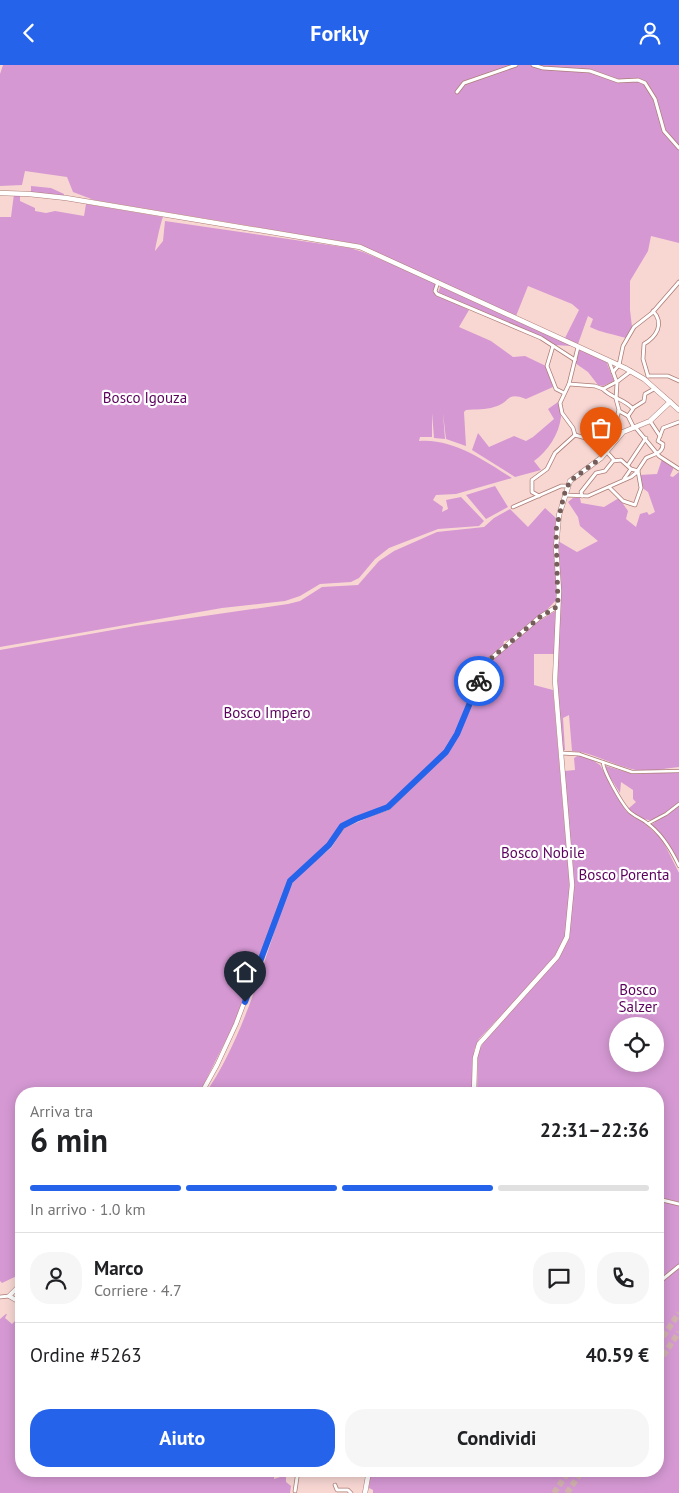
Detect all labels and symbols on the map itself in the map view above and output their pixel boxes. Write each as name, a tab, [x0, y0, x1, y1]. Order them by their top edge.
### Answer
park label: Bosco Igouza	[103, 388, 187, 407]
pin	[580, 407, 622, 458]
courier	[454, 656, 504, 706]
park label: Bosco Impero	[223, 703, 311, 722]
park label: Bosco Nobile	[501, 843, 585, 862]
park label: Bosco Porenta	[579, 865, 669, 884]
pin	[224, 951, 266, 1002]
park label: Bosco Salzer	[619, 980, 657, 1016]

